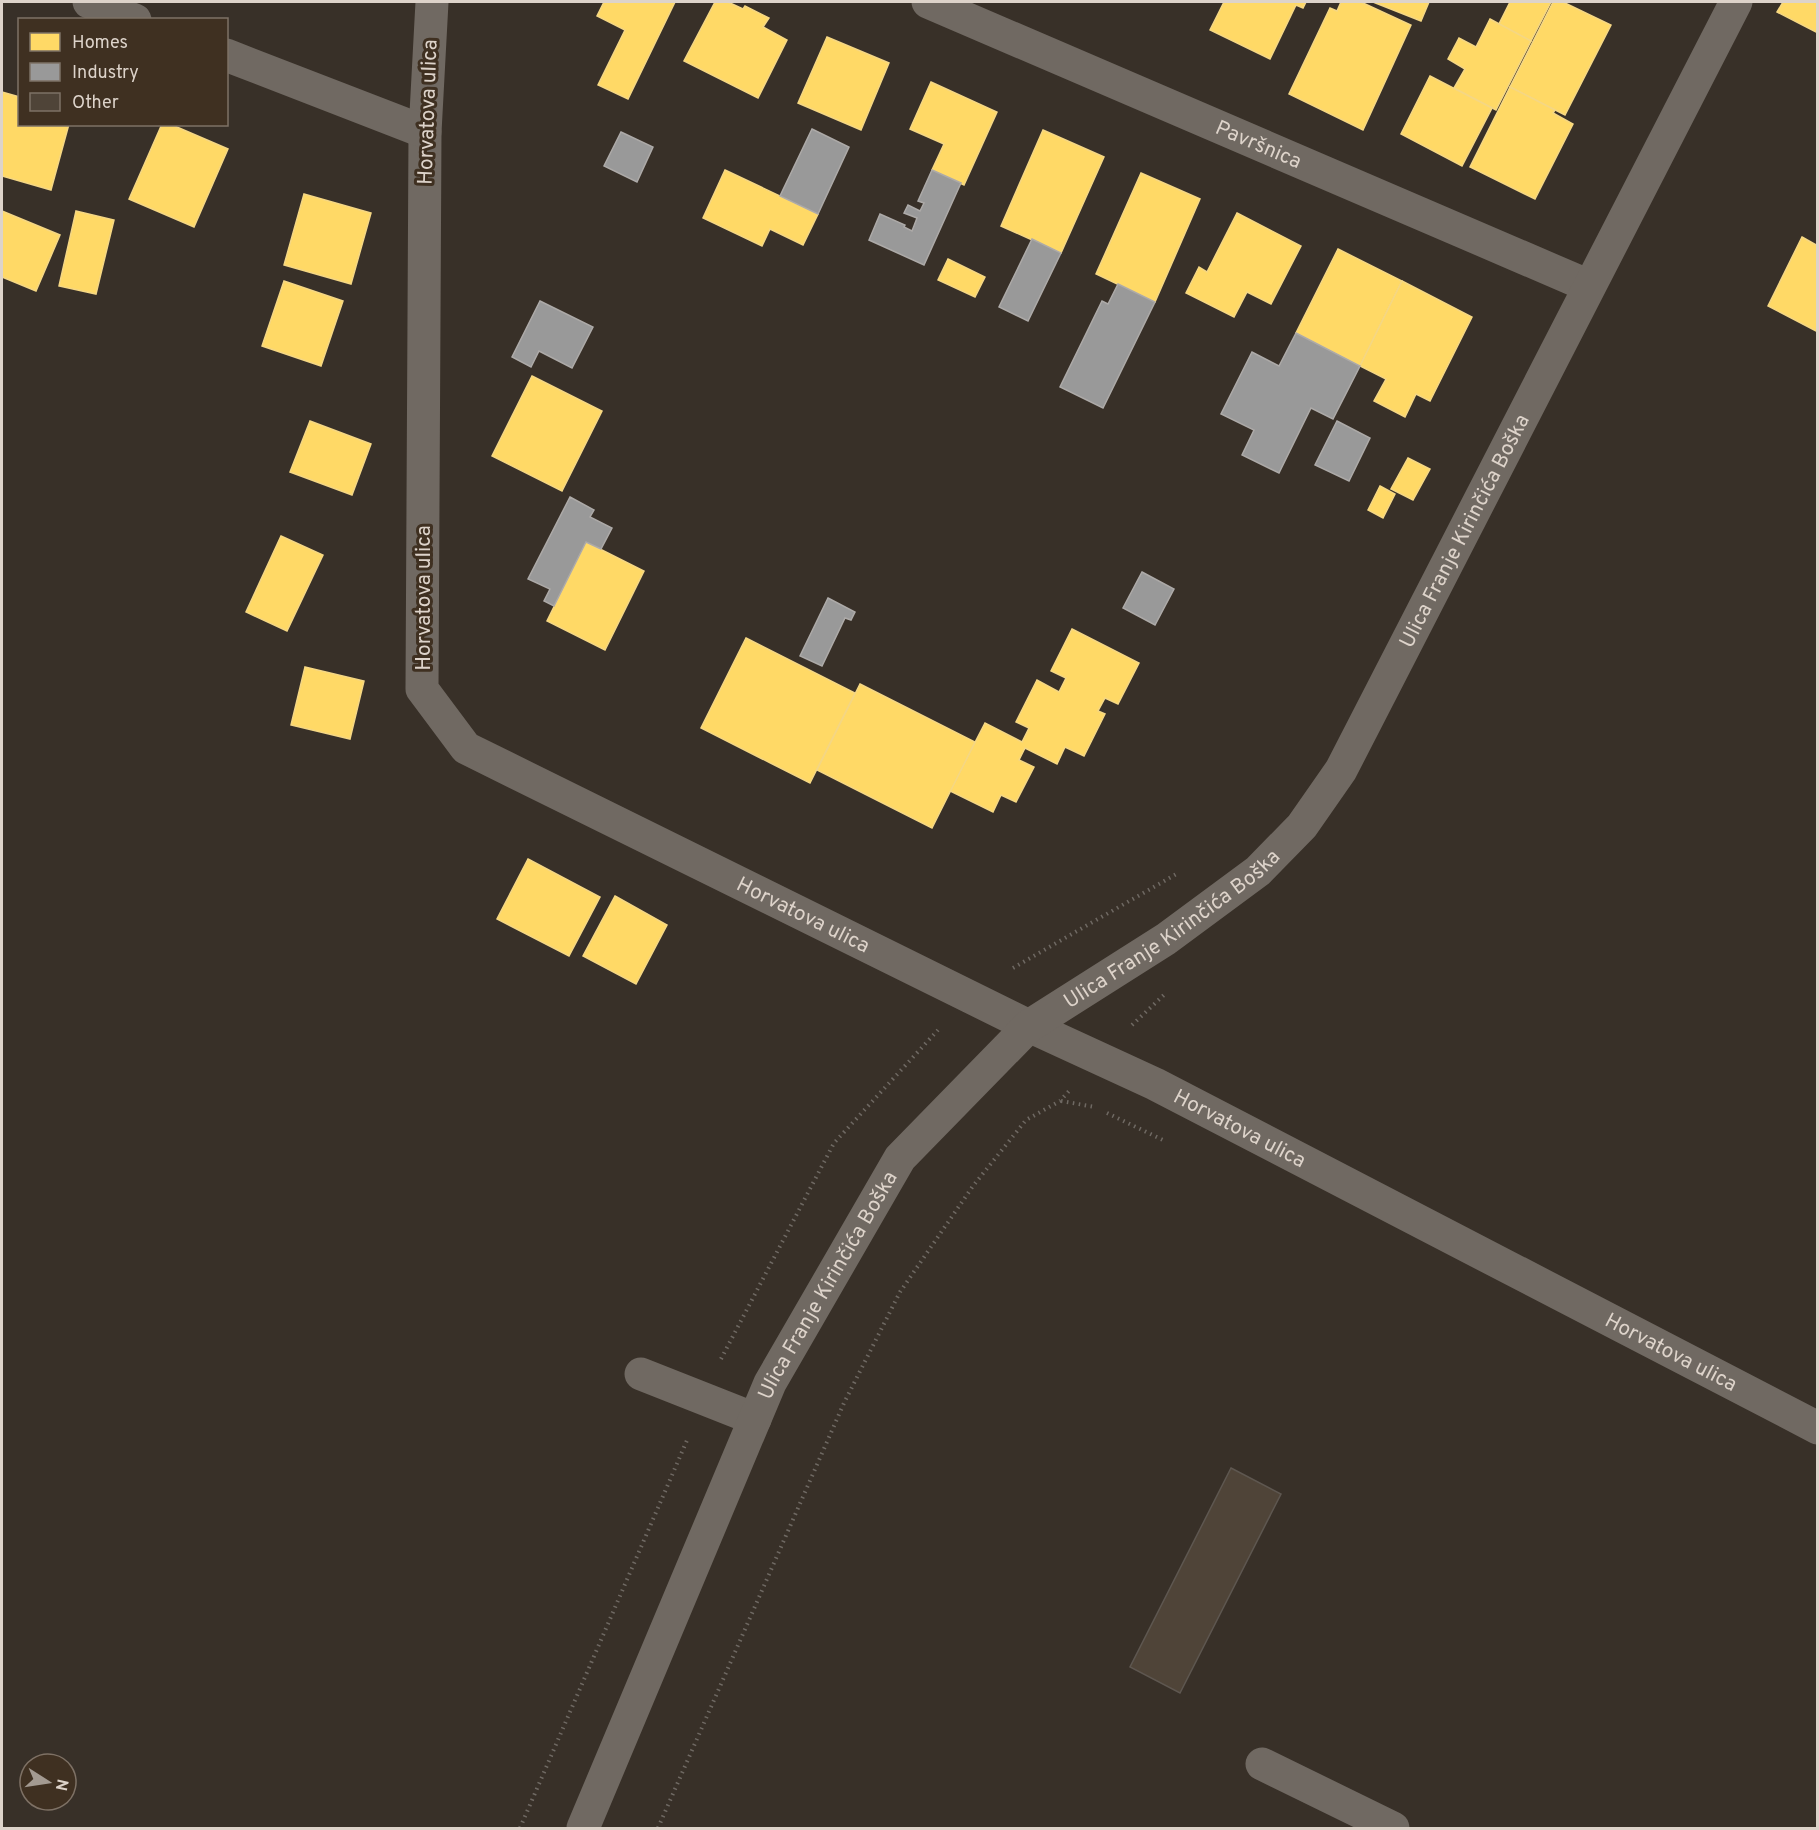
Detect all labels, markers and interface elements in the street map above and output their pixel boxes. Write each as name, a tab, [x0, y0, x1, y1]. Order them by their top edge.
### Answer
legend	[18, 18, 228, 126]
text: Homes	[72, 32, 128, 55]
street label: Horvatova ulica	[412, 39, 445, 185]
text: Industry	[72, 62, 139, 85]
text: Other	[72, 92, 119, 115]
street label: Pavršnica	[1211, 115, 1305, 176]
street label: Ulica Franje Kirinčića Boška	[1394, 410, 1537, 653]
street label: Horvatova ulica	[411, 525, 438, 671]
street label: Ulica Franje Kirinčića Boška	[1059, 844, 1287, 1015]
street label: Horvatova ulica	[731, 872, 874, 960]
street label: Horvatova ulica	[1168, 1084, 1310, 1175]
street label: Ulica Franje Kirinčića Boška	[753, 1167, 904, 1404]
street label: Horvatova ulica	[1600, 1308, 1741, 1399]
north arrow	[18, 1752, 78, 1812]
text: N	[50, 1777, 72, 1792]

